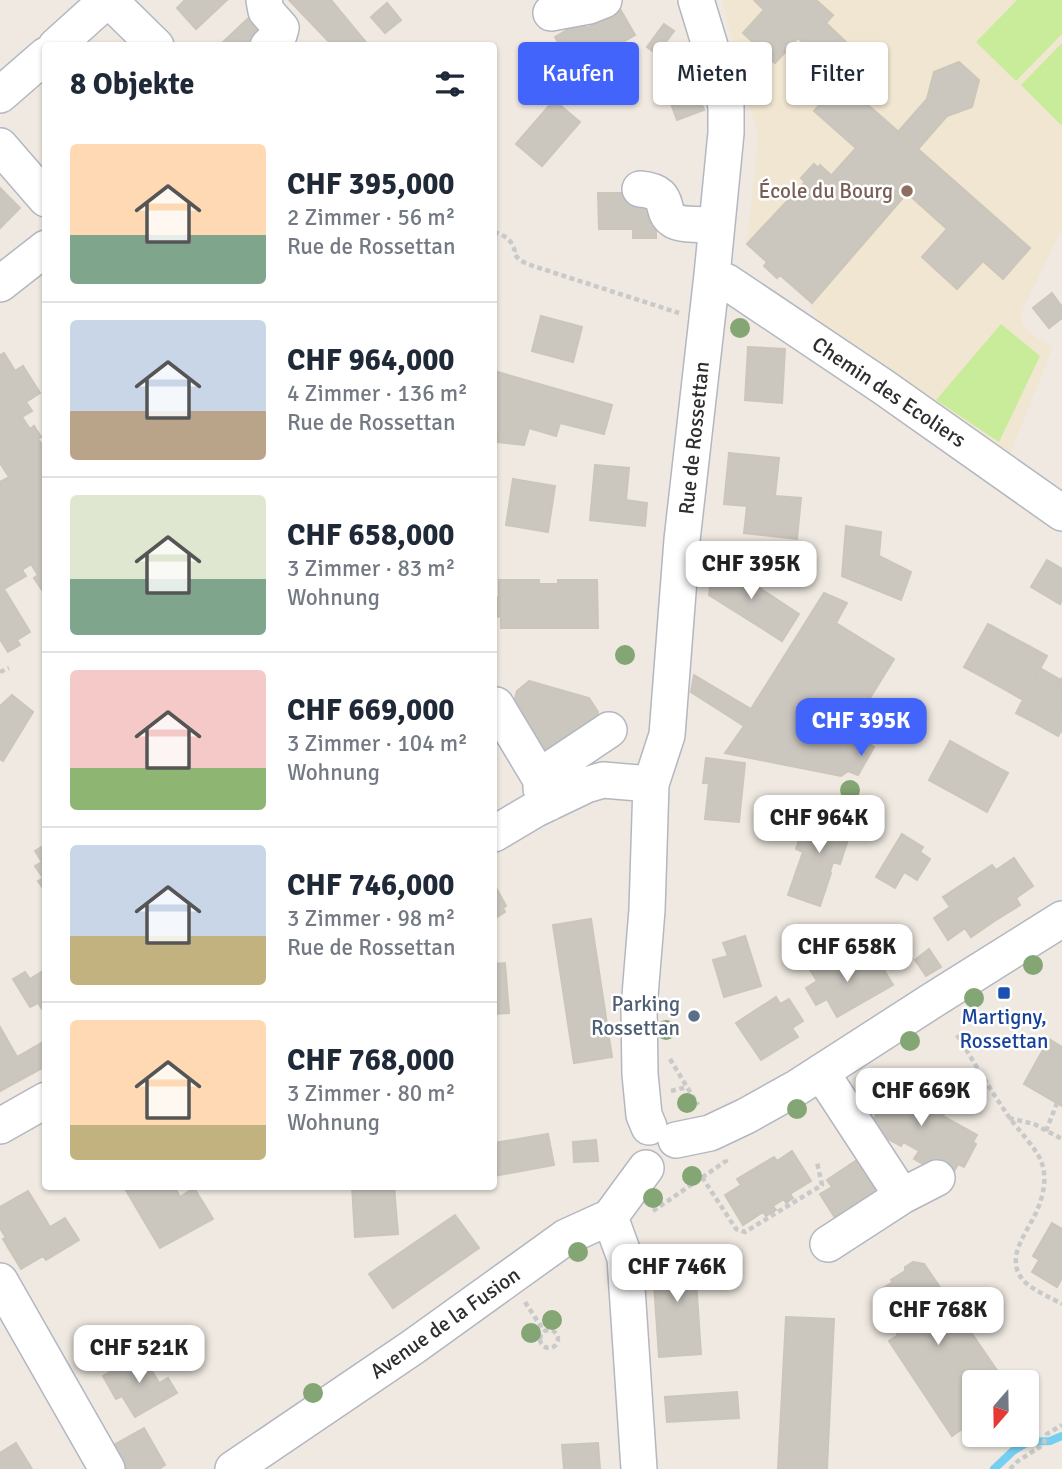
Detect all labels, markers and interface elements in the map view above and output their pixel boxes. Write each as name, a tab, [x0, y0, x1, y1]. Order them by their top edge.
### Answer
chip: Kaufen	[518, 42, 639, 105]
chip: Mieten	[653, 42, 772, 105]
chip: Filter	[786, 42, 888, 105]
icon: filters	[431, 65, 469, 103]
text: 8 Objekte	[70, 66, 194, 103]
text: CHF 395,000	[287, 166, 455, 203]
icon: home	[126, 172, 210, 256]
place label: École du Bourg	[759, 178, 893, 204]
marker: École du Bourg	[899, 183, 915, 199]
text: 2 Zimmer · 56 m²	[287, 203, 455, 232]
text: Rue de Rossettan	[287, 232, 456, 261]
street label: Chemin des Ecoliers	[807, 331, 971, 453]
text: CHF 964,000	[287, 342, 455, 379]
icon: home	[126, 348, 210, 432]
street label: Rue de Rossettan	[673, 360, 715, 516]
text: 4 Zimmer · 136 m²	[287, 379, 468, 408]
text: Rue de Rossettan	[287, 408, 456, 437]
text: CHF 658,000	[287, 517, 455, 554]
icon: home	[126, 523, 210, 607]
pin: CHF 395K	[679, 542, 823, 601]
text: CHF 395K	[702, 549, 800, 578]
text: 3 Zimmer · 83 m²	[287, 554, 455, 583]
text: Wohnung	[287, 583, 380, 612]
text: CHF 669,000	[287, 692, 455, 729]
icon: home	[126, 698, 210, 782]
pin: CHF 395K	[789, 698, 933, 758]
text: CHF 395K	[812, 706, 910, 735]
text: 3 Zimmer · 104 m²	[287, 729, 468, 758]
text: Wohnung	[287, 758, 380, 787]
pin: CHF 964K	[747, 796, 891, 855]
text: CHF 964K	[770, 803, 868, 832]
text: CHF 746,000	[287, 867, 455, 904]
icon: home	[126, 873, 210, 957]
text: 3 Zimmer · 98 m²	[287, 904, 455, 933]
pin: CHF 658K	[775, 925, 919, 984]
text: CHF 658K	[798, 932, 896, 961]
text: Rue de Rossettan	[287, 933, 456, 962]
marker: Martigny, Rossettan	[996, 985, 1012, 1001]
place label: Parking Rossettan	[591, 991, 680, 1041]
place label: Martigny, Rossettan	[960, 1004, 1048, 1054]
marker: Parking Rossettan	[686, 1008, 702, 1024]
text: CHF 768,000	[287, 1042, 455, 1079]
icon: home	[126, 1048, 210, 1132]
pin: CHF 669K	[849, 1068, 993, 1128]
text: CHF 669K	[872, 1076, 970, 1105]
text: 3 Zimmer · 80 m²	[287, 1079, 455, 1108]
text: Wohnung	[287, 1108, 380, 1137]
pin: CHF 746K	[605, 1244, 749, 1304]
text: CHF 746K	[628, 1252, 726, 1281]
street label: Avenue de la Fusion	[365, 1262, 525, 1384]
pin: CHF 768K	[866, 1288, 1010, 1347]
text: CHF 768K	[889, 1295, 987, 1324]
pin: CHF 521K	[67, 1326, 211, 1385]
text: CHF 521K	[90, 1333, 188, 1362]
north arrow	[962, 1370, 1040, 1447]
map controls	[962, 1370, 1039, 1447]

